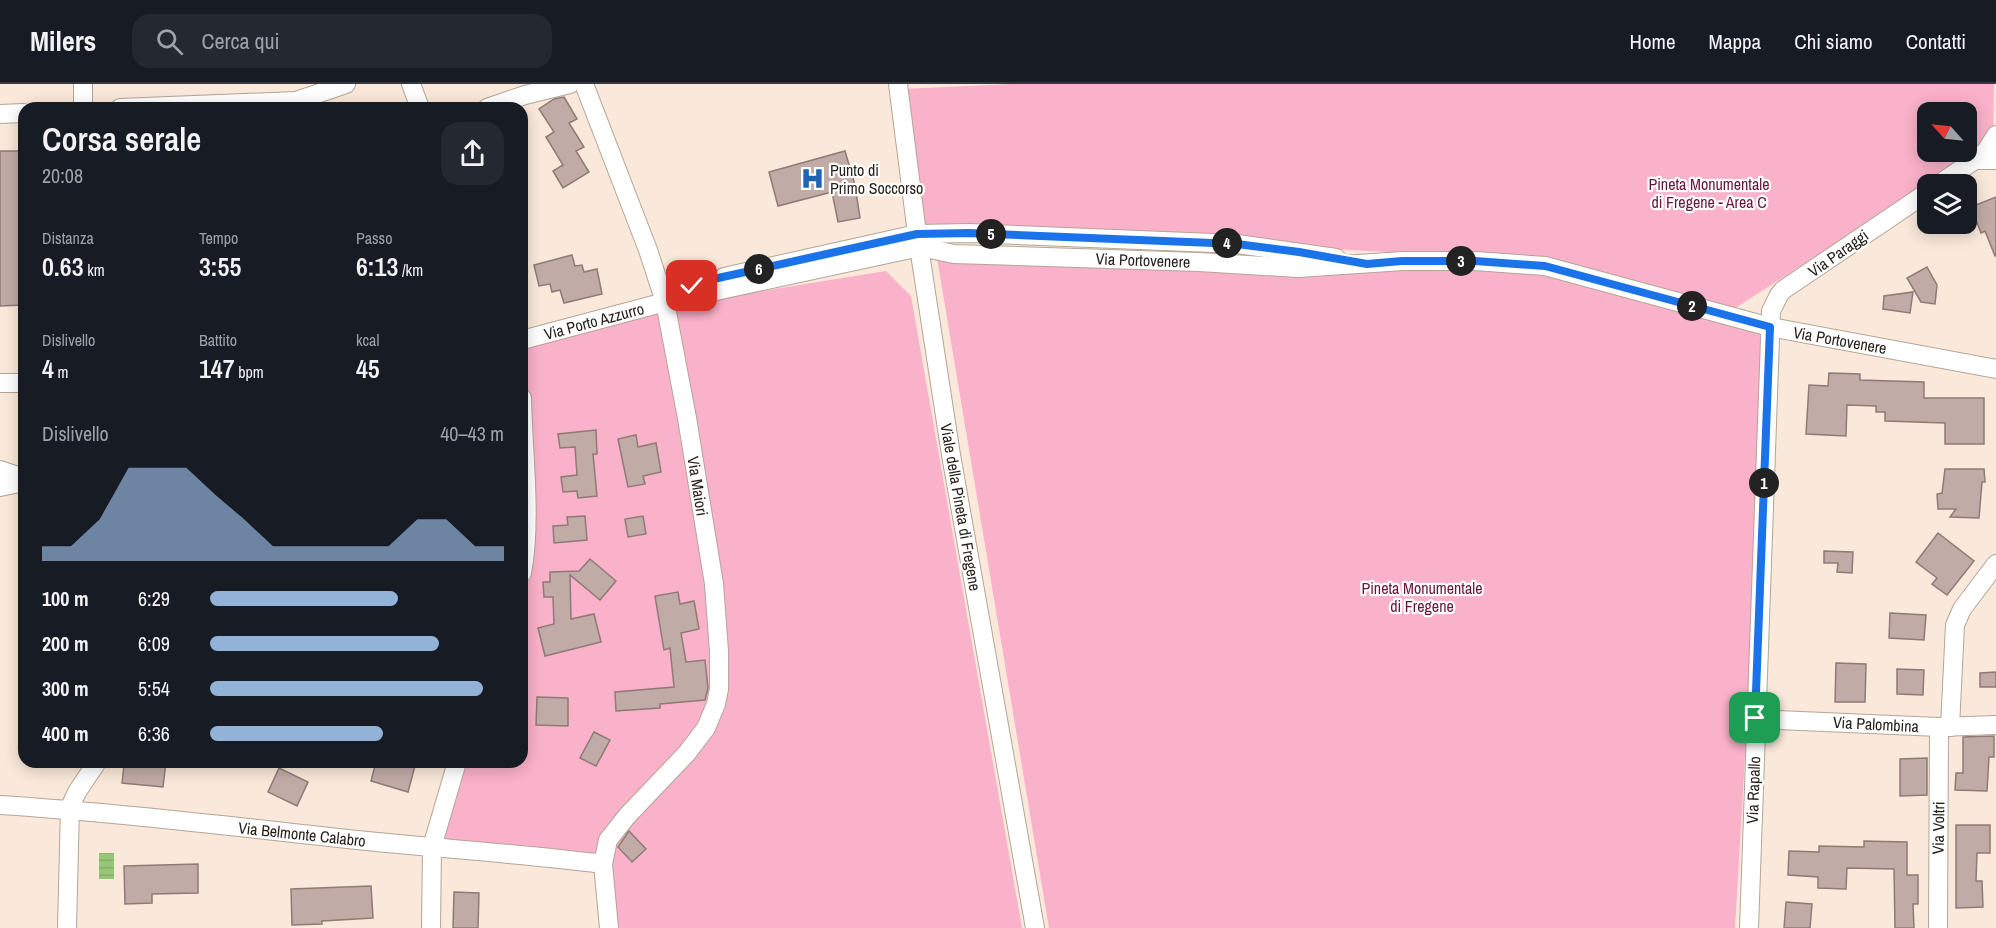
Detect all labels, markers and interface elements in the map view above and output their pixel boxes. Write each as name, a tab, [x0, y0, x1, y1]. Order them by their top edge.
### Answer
search box	[132, 14, 552, 68]
text: Milers	[30, 22, 96, 60]
icon: search	[153, 25, 186, 58]
text: Cerca qui	[201, 26, 280, 56]
text: Home	[1630, 27, 1676, 56]
text: Mappa	[1709, 27, 1761, 56]
text: Chi siamo	[1794, 27, 1873, 56]
text: Contatti	[1906, 27, 1966, 56]
north arrow	[1917, 102, 1977, 162]
map controls	[1917, 102, 1977, 234]
text: Corsa serale	[42, 117, 201, 161]
button: share	[441, 122, 504, 185]
place label: Punto di Primo Soccorso	[830, 159, 923, 199]
text: 20:08	[42, 162, 83, 189]
hospital icon: Punto di Primo Soccorso	[799, 166, 825, 192]
park label: Pineta Monumentale di Fregene - Area C	[1648, 173, 1770, 213]
button: layers	[1917, 174, 1977, 234]
pin: 5	[976, 219, 1006, 249]
text: 5	[987, 223, 995, 245]
street label: Via Paraggi	[1803, 224, 1873, 282]
text: Distanza	[42, 227, 94, 249]
text: Tempo	[199, 227, 238, 249]
text: Passo	[356, 227, 392, 249]
pin: 4	[1212, 228, 1242, 258]
text: 4	[1223, 232, 1231, 254]
pin: 3	[1446, 246, 1476, 276]
street label: Via Portovenere	[1095, 247, 1191, 273]
text: 0.63	[42, 249, 84, 284]
text: 3:55	[199, 249, 241, 284]
text: 6:13	[356, 249, 398, 284]
text: 3	[1457, 250, 1465, 272]
pin: 6	[744, 254, 774, 284]
text: 6	[755, 258, 763, 280]
text: km	[84, 259, 105, 281]
text: /km	[398, 259, 423, 281]
pin	[666, 260, 717, 311]
icon: check	[675, 269, 708, 302]
pin: 2	[1677, 291, 1707, 321]
text: 2	[1688, 295, 1696, 317]
street label: Via Porto Azzurro	[542, 297, 646, 345]
street label: Via Portovenere	[1792, 321, 1888, 359]
text: Dislivello	[42, 329, 95, 351]
text: Battito	[199, 329, 237, 351]
text: kcal	[356, 329, 379, 351]
text: 4	[42, 351, 54, 386]
text: 147	[199, 351, 235, 386]
text: 45	[356, 351, 380, 386]
text: m	[54, 361, 68, 383]
text: bpm	[235, 361, 264, 383]
text: Dislivello	[42, 420, 109, 447]
text: 40–43 m	[440, 420, 504, 447]
street label: Viale della Pineta di Fregene	[935, 422, 987, 592]
street label: Via Maiori	[682, 454, 714, 518]
pin: 1	[1749, 468, 1779, 498]
text: 1	[1760, 472, 1768, 494]
park label: Pineta Monumentale di Fregene	[1361, 577, 1483, 617]
text: 100 m	[42, 585, 89, 612]
text: 6:29	[138, 585, 170, 612]
text: 200 m	[42, 630, 89, 657]
text: 6:09	[138, 630, 170, 657]
text: 300 m	[42, 675, 89, 702]
text: 5:54	[138, 675, 170, 702]
pin	[1729, 692, 1780, 743]
icon: arrive	[1738, 701, 1771, 734]
street label: Via Palombina	[1833, 711, 1920, 737]
text: 400 m	[42, 720, 89, 747]
text: 6:36	[138, 720, 170, 747]
street label: Via Rapallo	[1741, 756, 1765, 824]
street label: Via Voltri	[1927, 801, 1949, 855]
street label: Via Belmonte Calabro	[237, 816, 367, 852]

